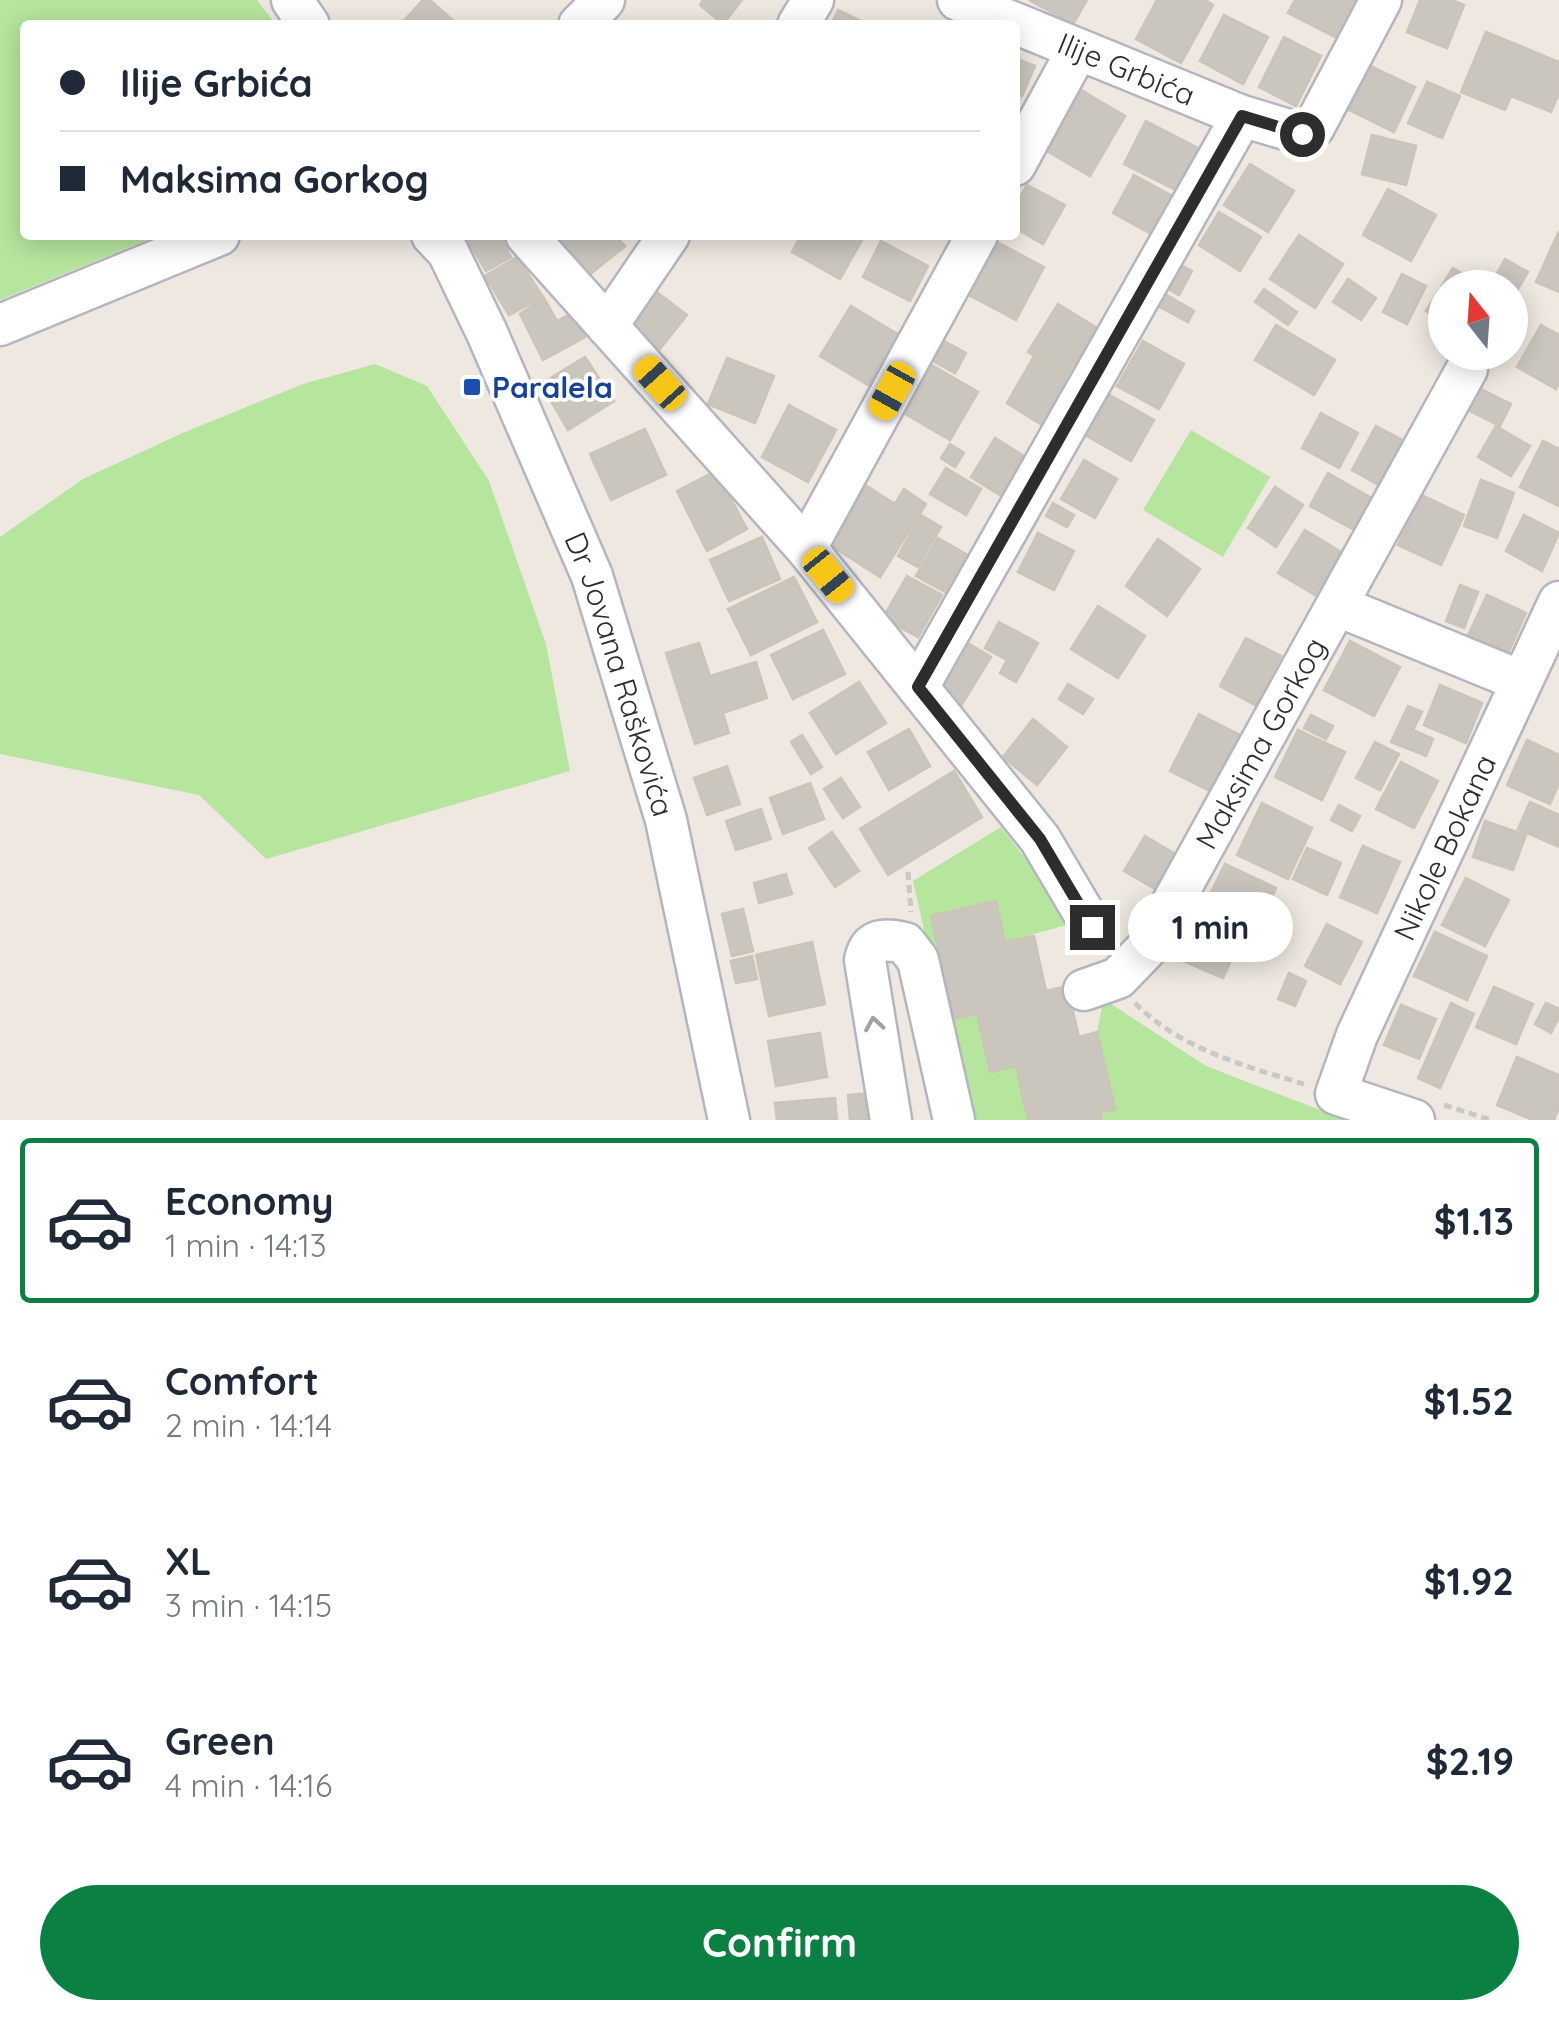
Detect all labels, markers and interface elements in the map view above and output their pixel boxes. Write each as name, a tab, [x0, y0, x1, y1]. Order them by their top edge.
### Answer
street label: Ilije Grbića	[1052, 24, 1201, 114]
text: Ilije Grbića	[120, 59, 313, 107]
route start	[1280, 112, 1325, 157]
text: Maksima Gorkog	[120, 155, 429, 203]
north arrow	[1428, 270, 1528, 370]
map controls	[1428, 270, 1528, 370]
car	[629, 351, 691, 415]
car	[864, 357, 920, 425]
place label: Paralela	[492, 368, 613, 406]
marker: Paralela	[461, 376, 483, 398]
street label: Dr Jovana Raškovića	[556, 526, 683, 821]
car	[797, 542, 859, 608]
street label: Maksima Gorkog	[1187, 631, 1334, 856]
street label: Nikole Bokana	[1385, 748, 1504, 946]
callout: 1 min	[1127, 892, 1292, 962]
route end	[1070, 905, 1115, 950]
text: 1 min	[1172, 907, 1249, 947]
one-way arrow	[864, 1016, 885, 1032]
icon: car	[45, 1176, 135, 1266]
text: Economy	[165, 1177, 334, 1225]
text: $1.13	[1434, 1197, 1514, 1245]
text: 1 min · 14:13	[165, 1225, 327, 1265]
icon: car	[45, 1356, 135, 1446]
text: Comfort	[165, 1357, 319, 1405]
text: $1.52	[1424, 1377, 1514, 1425]
text: 2 min · 14:14	[165, 1405, 332, 1445]
icon: car	[45, 1536, 135, 1626]
text: XL	[165, 1537, 211, 1585]
text: $1.92	[1424, 1557, 1514, 1605]
text: 3 min · 14:15	[165, 1585, 332, 1625]
icon: car	[45, 1716, 135, 1806]
text: Green	[165, 1717, 275, 1765]
text: $2.19	[1426, 1737, 1514, 1785]
text: 4 min · 14:16	[165, 1765, 332, 1805]
button: Confirm	[40, 1885, 1519, 2000]

